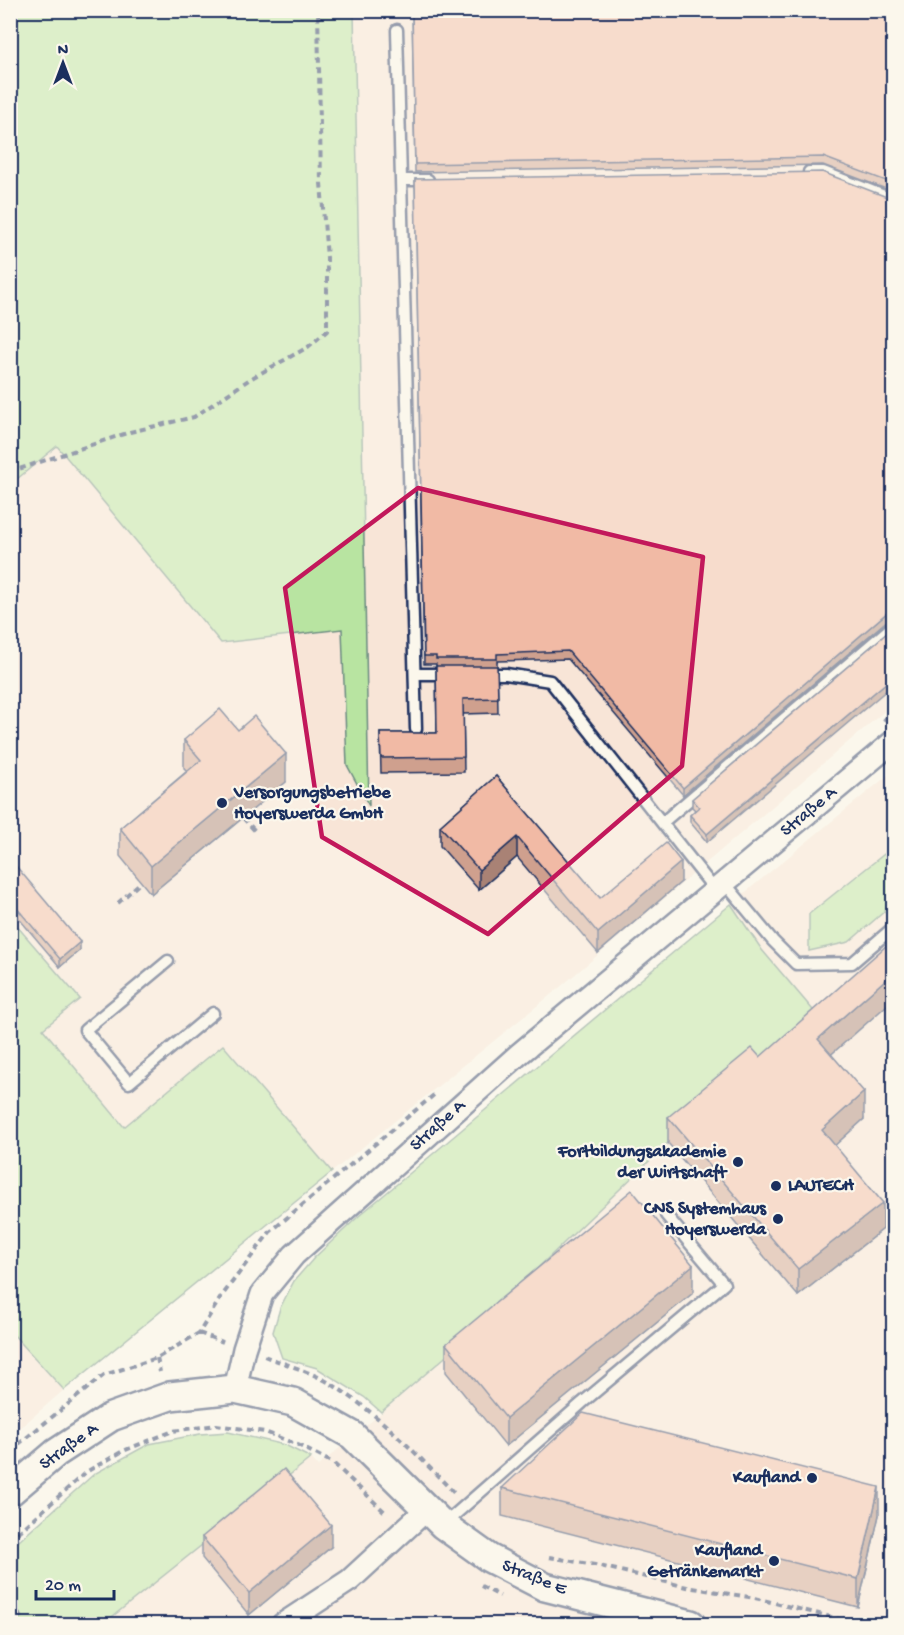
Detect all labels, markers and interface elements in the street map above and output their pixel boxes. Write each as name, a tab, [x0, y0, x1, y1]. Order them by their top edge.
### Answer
north arrow	[33, 33, 93, 93]
text: N	[58, 42, 69, 61]
street label: Straße A	[777, 781, 843, 842]
place label: Versorgungsbetriebe Hoyerswerda GmbH	[233, 783, 391, 825]
marker: Versorgungsbetriebe Hoyerswerda GmbH	[215, 796, 229, 810]
street label: Straße A	[406, 1095, 471, 1156]
place label: Fortbildungsakademie der Wirtschaft	[557, 1142, 728, 1184]
marker: Fortbildungsakademie der Wirtschaft	[731, 1155, 745, 1169]
place label: LAUTECH	[788, 1176, 854, 1197]
marker: LAUTECH	[769, 1179, 783, 1193]
place label: CNS Systemhaus Hoyerswerda	[643, 1199, 767, 1241]
marker: CNS Systemhaus Hoyerswerda	[771, 1212, 785, 1226]
street label: Straße A	[36, 1418, 103, 1475]
place label: Kaufland	[732, 1468, 802, 1489]
marker: Kaufland	[805, 1471, 819, 1485]
place label: Kaufland Getränkemarkt	[647, 1541, 764, 1583]
marker: Kaufland Getränkemarkt	[767, 1554, 781, 1568]
street label: Straße E	[499, 1556, 570, 1601]
scale bar	[36, 1563, 114, 1601]
text: 20 m	[45, 1576, 81, 1597]

